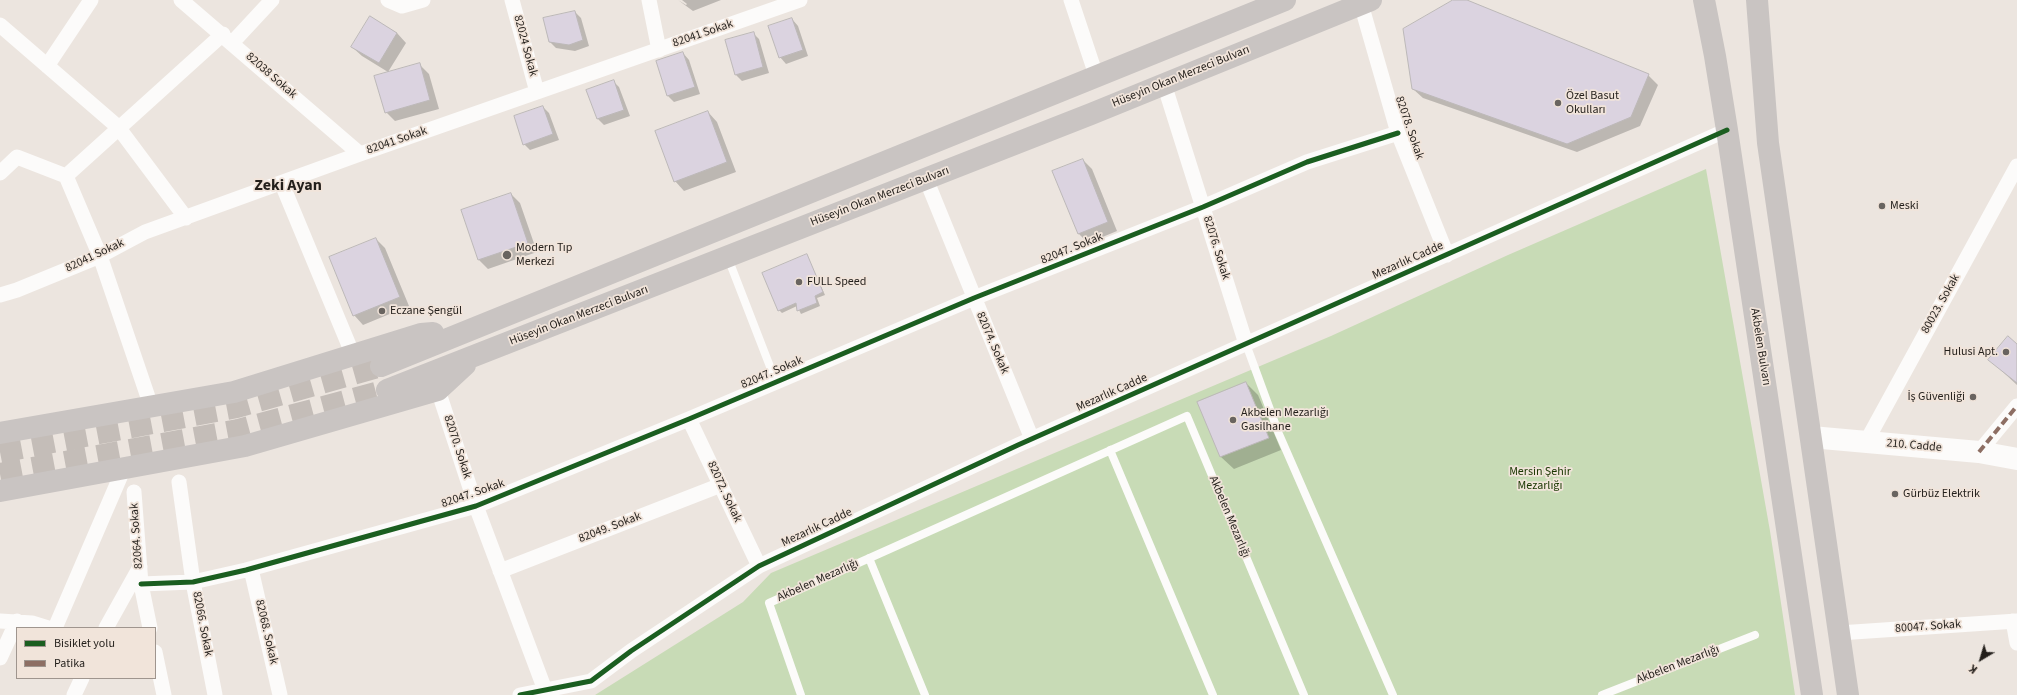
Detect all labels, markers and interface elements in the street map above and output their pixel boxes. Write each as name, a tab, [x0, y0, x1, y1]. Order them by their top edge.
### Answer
street label: 82024 Sokak	[510, 14, 540, 78]
street label: 82041 Sokak	[671, 17, 735, 51]
street label: Hüseyin Okan Merzeci Bulvarı	[1110, 43, 1252, 111]
street label: 82038 Sokak	[243, 50, 299, 102]
place label: Özel Basut Okulları	[1566, 89, 1619, 117]
street label: 82078. Sokak	[1391, 94, 1427, 162]
marker: Özel Basut Okulları	[1553, 98, 1563, 108]
street label: 82041 Sokak	[365, 124, 429, 158]
street label: Hüseyin Okan Merzeci Bulvarı	[809, 164, 951, 230]
district label: Zeki Ayan	[254, 176, 322, 196]
place label: Meski	[1890, 199, 1919, 213]
marker: Meski	[1877, 201, 1887, 211]
street label: 82076. Sokak	[1199, 214, 1233, 282]
street label: 82047. Sokak	[1039, 230, 1105, 268]
street label: 82041 Sokak	[63, 236, 127, 276]
street label: Mezarlık Cadde	[1370, 239, 1446, 283]
place label: Modern Tıp Merkezi	[516, 241, 572, 269]
marker: Modern Tıp Merkezi	[501, 249, 513, 261]
street label: 80023. Sokak	[1919, 272, 1963, 336]
place label: FULL Speed	[807, 275, 866, 289]
marker: FULL Speed	[794, 277, 804, 287]
street label: Hüseyin Okan Merzeci Bulvarı	[508, 283, 650, 349]
place label: Eczane Şengül	[390, 304, 462, 318]
marker: Eczane Şengül	[377, 306, 387, 316]
street label: Akbelen Bulvarı	[1747, 307, 1773, 387]
street label: 82074. Sokak	[972, 310, 1012, 376]
place label: Hulusi Apt.	[1944, 345, 1998, 359]
marker: Hulusi Apt.	[2001, 347, 2011, 357]
street label: 82047. Sokak	[739, 353, 805, 393]
street label: Mezarlık Cadde	[1074, 371, 1150, 415]
place label: İş Güvenliği	[1907, 390, 1965, 404]
marker: İş Güvenliği	[1968, 392, 1978, 402]
place label: Akbelen Mezarlığı Gasilhane	[1241, 406, 1329, 434]
street label: 82070. Sokak	[440, 413, 474, 481]
marker: Akbelen Mezarlığı Gasilhane	[1228, 415, 1238, 425]
street label: 210. Cadde	[1886, 436, 1942, 456]
street label: 82072. Sokak	[704, 459, 744, 525]
park label: Mersin Şehir Mezarlığı	[1509, 465, 1571, 493]
street label: Akbelen Mezarlığı	[1205, 474, 1253, 560]
street label: 82047. Sokak	[439, 476, 507, 512]
place label: Gürbüz Elektrik	[1903, 487, 1980, 501]
marker: Gürbüz Elektrik	[1890, 489, 1900, 499]
street label: 82064. Sokak	[128, 503, 146, 569]
street label: Mezarlık Cadde	[779, 505, 855, 551]
street label: 82049. Sokak	[577, 509, 643, 547]
street label: Akbelen Mezarlığı	[775, 557, 861, 605]
street label: 82066. Sokak	[189, 590, 215, 658]
street label: 82068. Sokak	[252, 598, 280, 666]
street label: 80047. Sokak	[1895, 618, 1961, 636]
legend	[16, 627, 156, 679]
text: Bisiklet yolu	[54, 635, 115, 652]
north arrow	[1961, 639, 2001, 679]
street label: Akbelen Mezarlığı	[1634, 643, 1722, 687]
text: Patika	[54, 655, 85, 672]
text: K	[1966, 661, 1981, 677]

